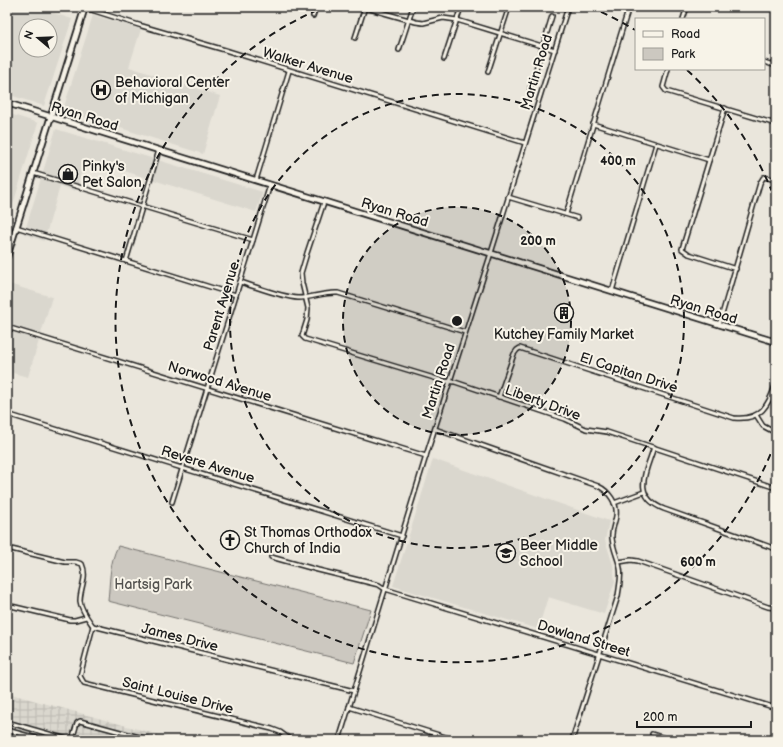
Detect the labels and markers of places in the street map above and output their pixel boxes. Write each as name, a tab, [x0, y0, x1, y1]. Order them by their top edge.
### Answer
place label: Behavioral Center of Michigan	[115, 74, 230, 107]
hospital icon: Behavioral Center of Michigan	[90, 79, 112, 101]
place label: Pinky's Pet Salon	[82, 158, 142, 191]
shop icon: Pinky's Pet Salon	[57, 163, 79, 185]
building icon: Kutchey Family Market	[553, 302, 575, 324]
centre of rings	[450, 314, 464, 328]
place label: Kutchey Family Market	[494, 326, 635, 343]
place label: St Thomas Orthodox Church of India	[244, 524, 372, 557]
church icon: St Thomas Orthodox Church of India	[219, 529, 241, 551]
place label: Beer Middle School	[520, 537, 598, 570]
school or university icon: Beer Middle School	[495, 542, 517, 564]

